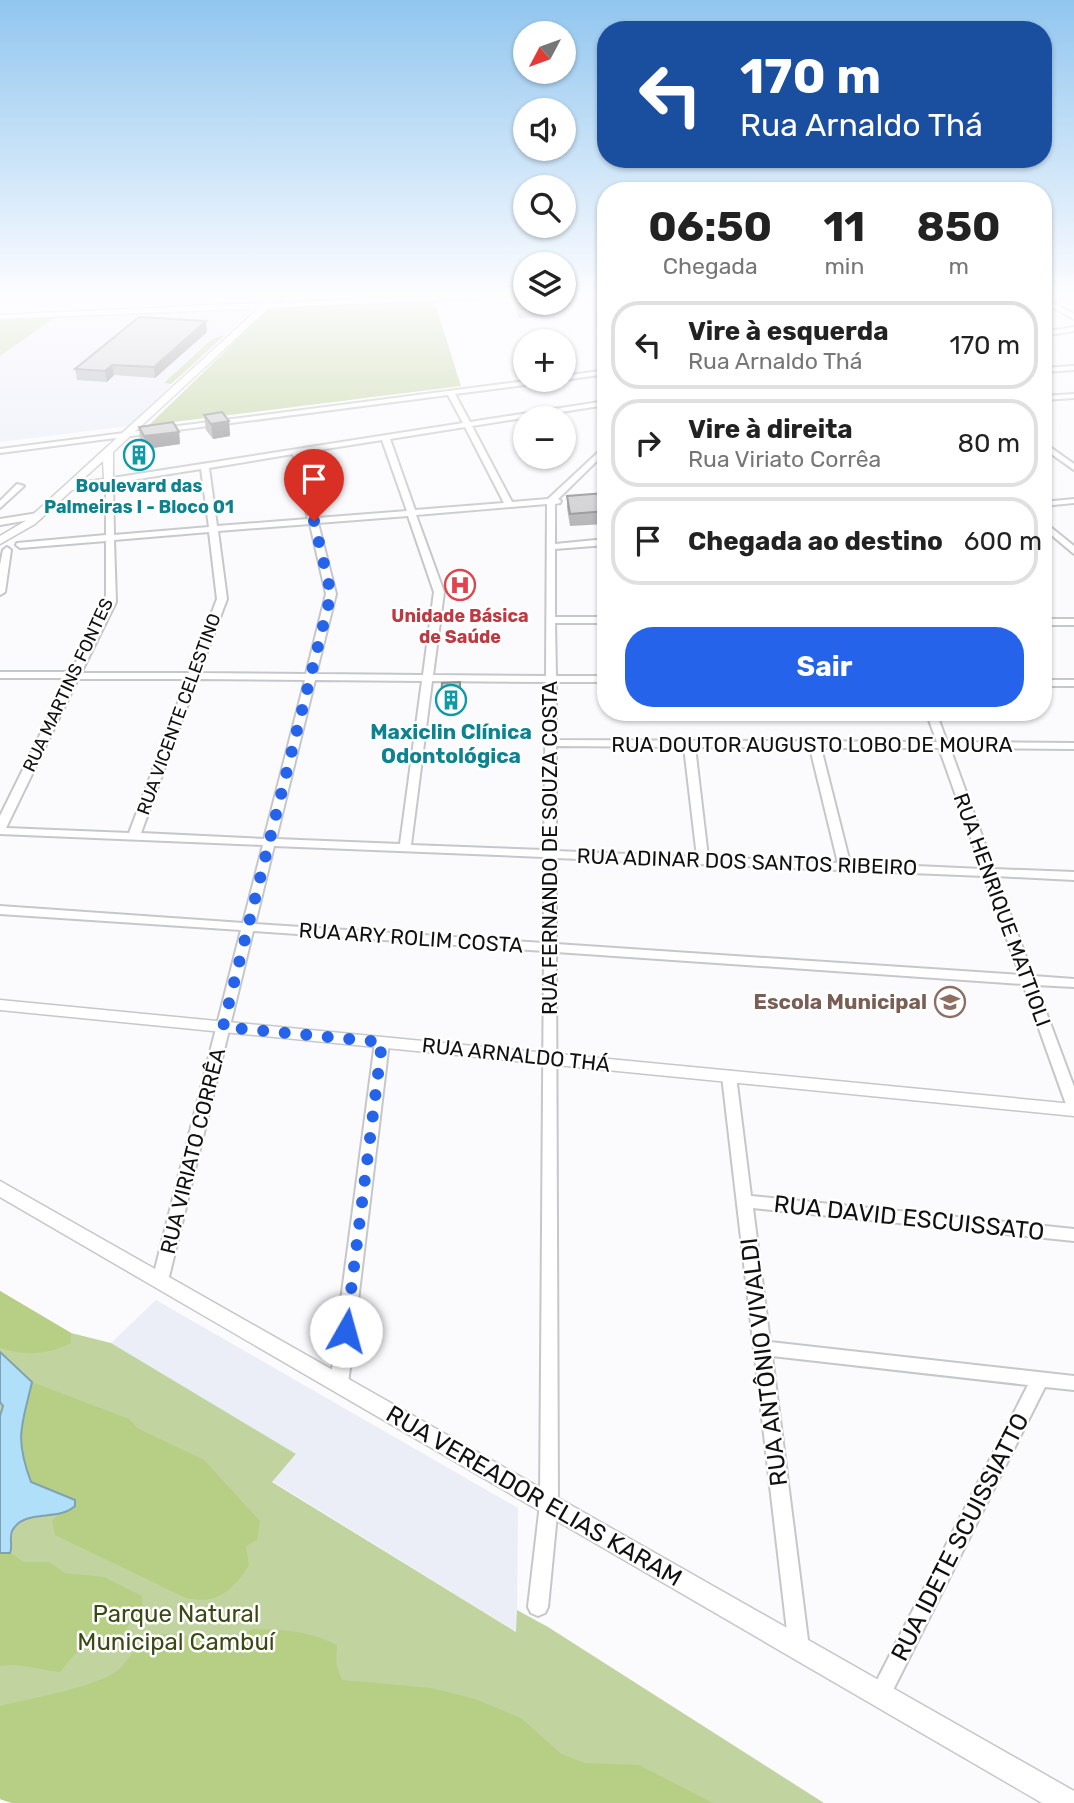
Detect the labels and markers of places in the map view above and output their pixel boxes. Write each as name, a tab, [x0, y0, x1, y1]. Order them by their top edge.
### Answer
building icon: Boulevard das Palmeiras I - Bloco 01	[122, 438, 156, 472]
pin	[284, 449, 344, 521]
place label: Boulevard das Palmeiras I - Bloco 01	[44, 475, 234, 518]
hospital icon: Unidade Básica de Saúde	[443, 568, 477, 602]
place label: Unidade Básica de Saúde	[391, 605, 529, 648]
building icon: Maxiclin Clínica Odontológica	[434, 683, 468, 717]
place label: Maxiclin Clínica Odontológica	[370, 719, 532, 768]
school or university icon: Escola Municipal	[933, 985, 967, 1019]
place label: Escola Municipal	[753, 989, 927, 1014]

